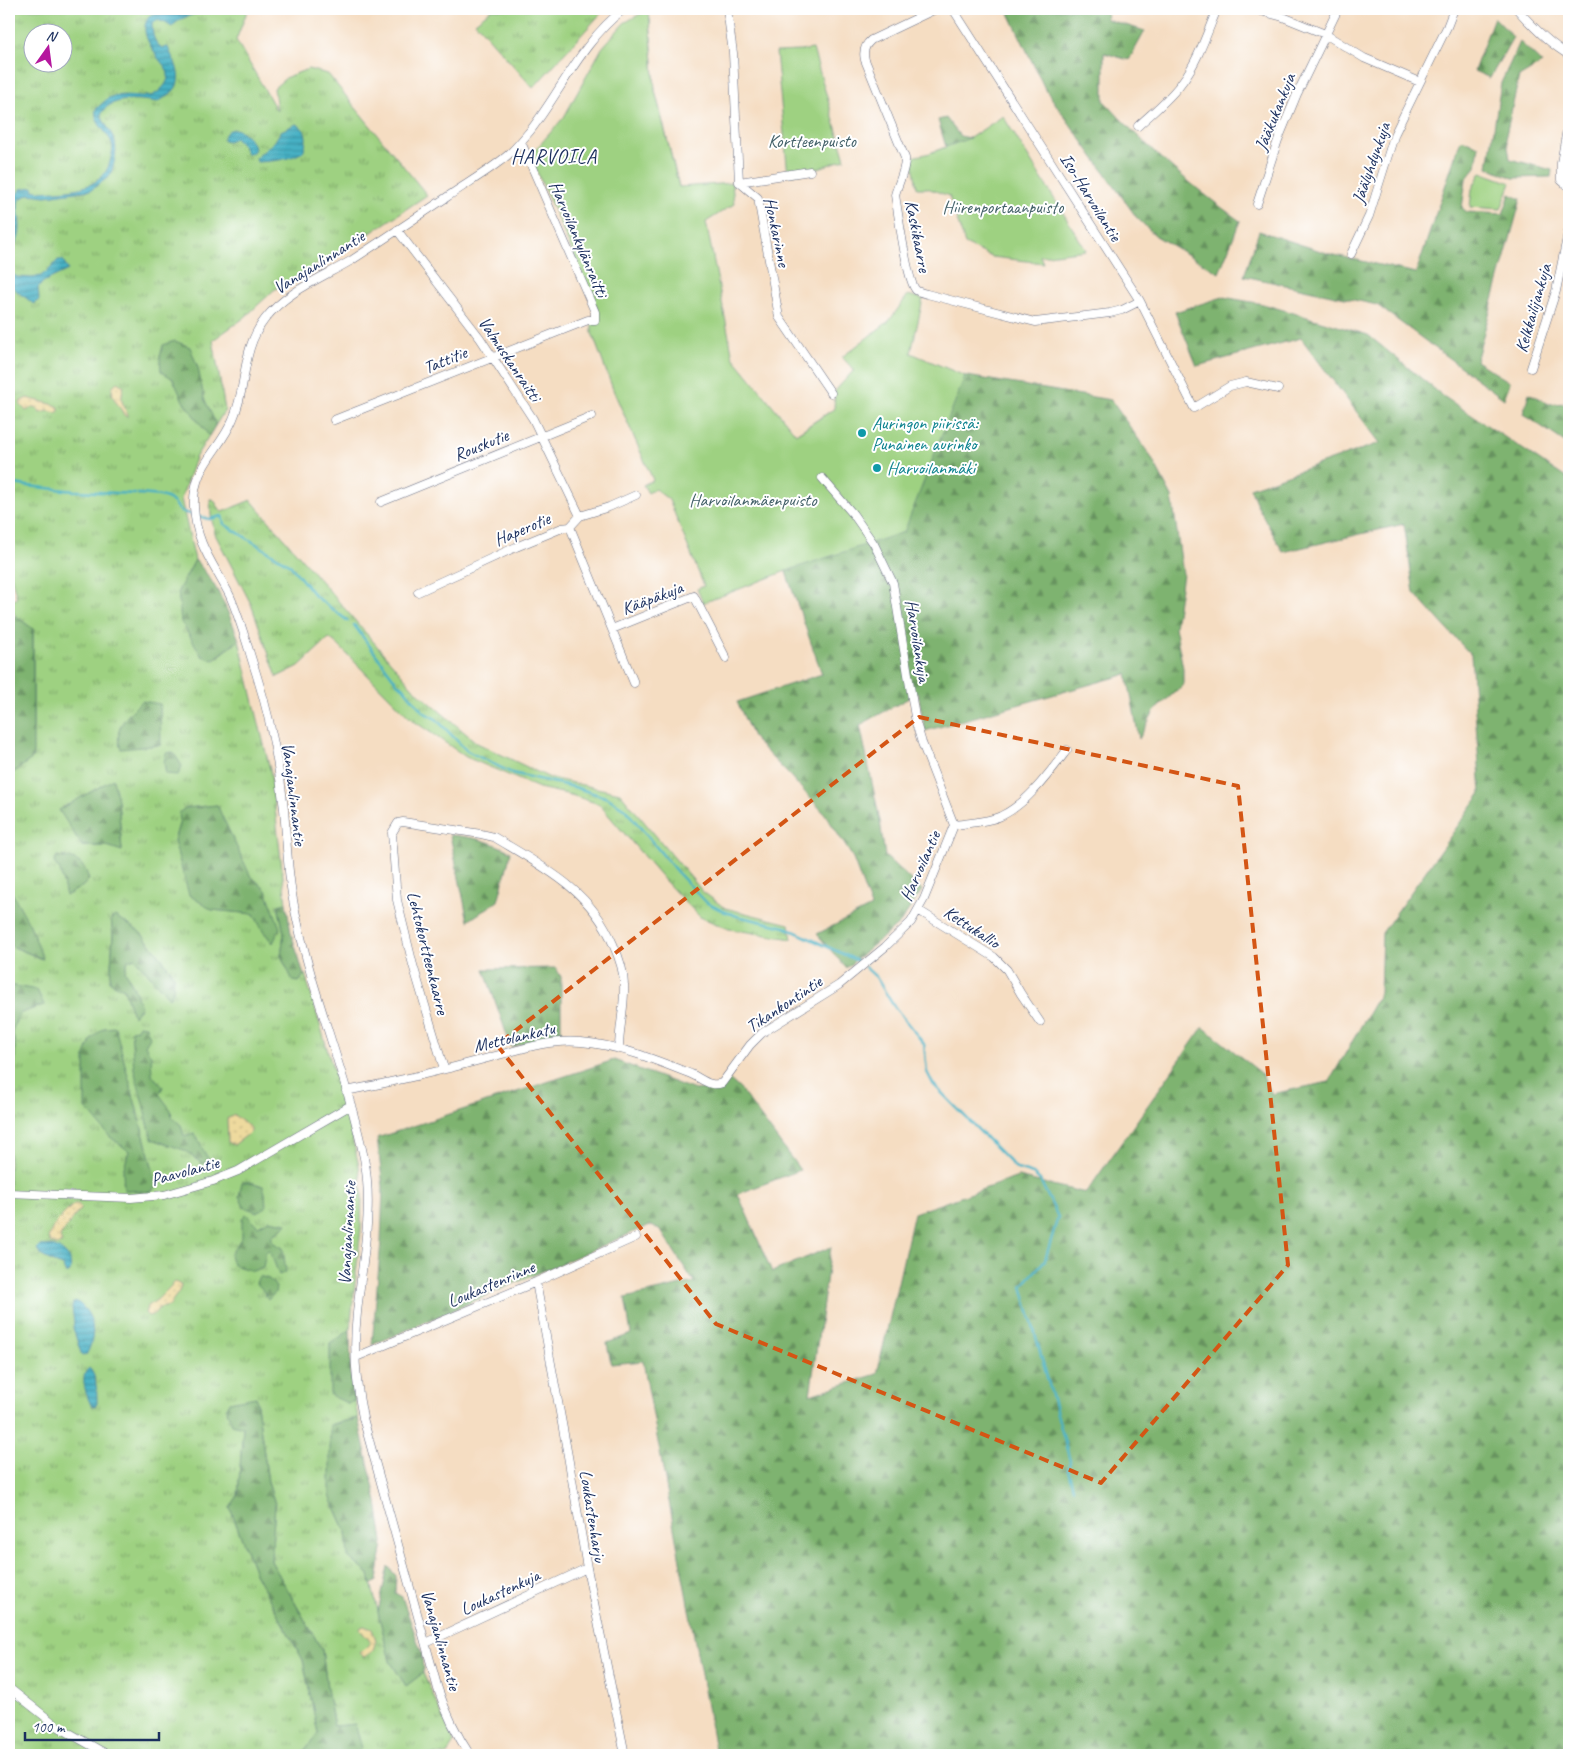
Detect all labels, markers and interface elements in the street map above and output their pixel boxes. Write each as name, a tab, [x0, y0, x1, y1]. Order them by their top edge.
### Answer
north arrow	[22, 22, 72, 72]
text: N	[45, 27, 60, 46]
street label: Jääkukankuja	[1249, 69, 1301, 155]
street label: Jäälyhdynkuja	[1347, 118, 1396, 207]
park label: Kortteenpuisto	[768, 130, 858, 152]
district label: HARVOILA	[511, 144, 597, 169]
street label: Iso-Harvoilantie	[1055, 149, 1127, 246]
street label: Harvoilankylänraitti	[545, 178, 614, 303]
street label: Honkarinne	[759, 195, 795, 270]
park label: Hiirenportaanpuisto	[943, 196, 1065, 218]
street label: Kaskikaarre	[900, 198, 936, 275]
street label: Vanajanlinnantie	[269, 225, 370, 299]
street label: Kelkkailijankuja	[1510, 260, 1556, 355]
street label: Valmuskanraitti	[474, 312, 548, 408]
street label: Tattitie	[420, 341, 471, 379]
place label: Auringon piirissä: Punainen aurinko	[872, 412, 979, 455]
street label: Rouskutie	[450, 424, 513, 466]
marker: Auringon piirissä: Punainen aurinko	[856, 427, 868, 439]
place label: Harvoilanmäki	[887, 457, 978, 479]
marker: Harvoilanmäki	[871, 462, 883, 474]
park label: Harvoilanmäenpuisto	[689, 489, 818, 511]
street label: Haperotie	[491, 507, 554, 551]
street label: Kääpäkuja	[618, 576, 687, 620]
street label: Harvoilankuja	[901, 598, 936, 686]
street label: Vanajanlinnantie	[277, 741, 311, 848]
street label: Harvoilantie	[895, 827, 946, 904]
street label: Lehtokortteenkaarre	[402, 889, 454, 1018]
street label: Kettukallio	[940, 901, 1006, 954]
street label: Tikankontintie	[742, 970, 827, 1037]
street label: Mettolankatu	[471, 1017, 558, 1057]
street label: Paavolantie	[149, 1151, 222, 1191]
street label: Vanajanlinnantie	[333, 1180, 361, 1285]
street label: Loukastenrinne	[444, 1255, 539, 1312]
street label: Loukastenharju	[575, 1468, 611, 1565]
street label: Loukastenkuja	[457, 1563, 545, 1620]
street label: Vanajanlinnantie	[416, 1587, 466, 1694]
scale bar	[25, 1709, 159, 1741]
text: 100 m	[32, 1718, 66, 1737]

